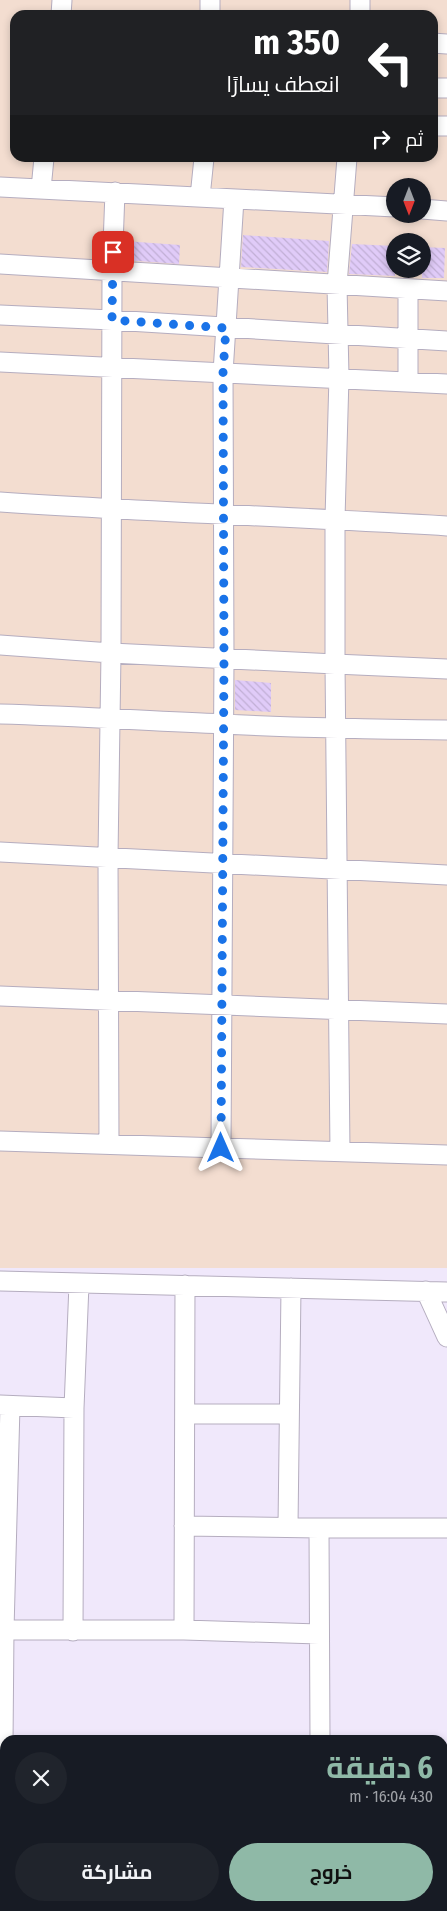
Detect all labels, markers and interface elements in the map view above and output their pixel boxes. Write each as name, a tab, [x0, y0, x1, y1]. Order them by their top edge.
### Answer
text: 350 m	[253, 21, 340, 63]
icon: left	[358, 30, 423, 95]
text: انعطف يسارًا	[226, 71, 340, 98]
icon: right	[367, 125, 395, 153]
text: ثم	[405, 128, 423, 151]
north arrow	[386, 178, 431, 222]
map controls	[386, 178, 431, 278]
pin	[92, 231, 134, 273]
button: layers	[386, 233, 431, 278]
icon: arrive	[99, 238, 127, 266]
position arrow	[194, 1121, 246, 1173]
text: 6 دقيقة	[326, 1750, 433, 1786]
button: close	[15, 1752, 67, 1804]
text: 430 m · 16:04	[349, 1787, 433, 1806]
button: مشاركة	[15, 1843, 219, 1901]
button: خروج	[229, 1843, 433, 1901]

